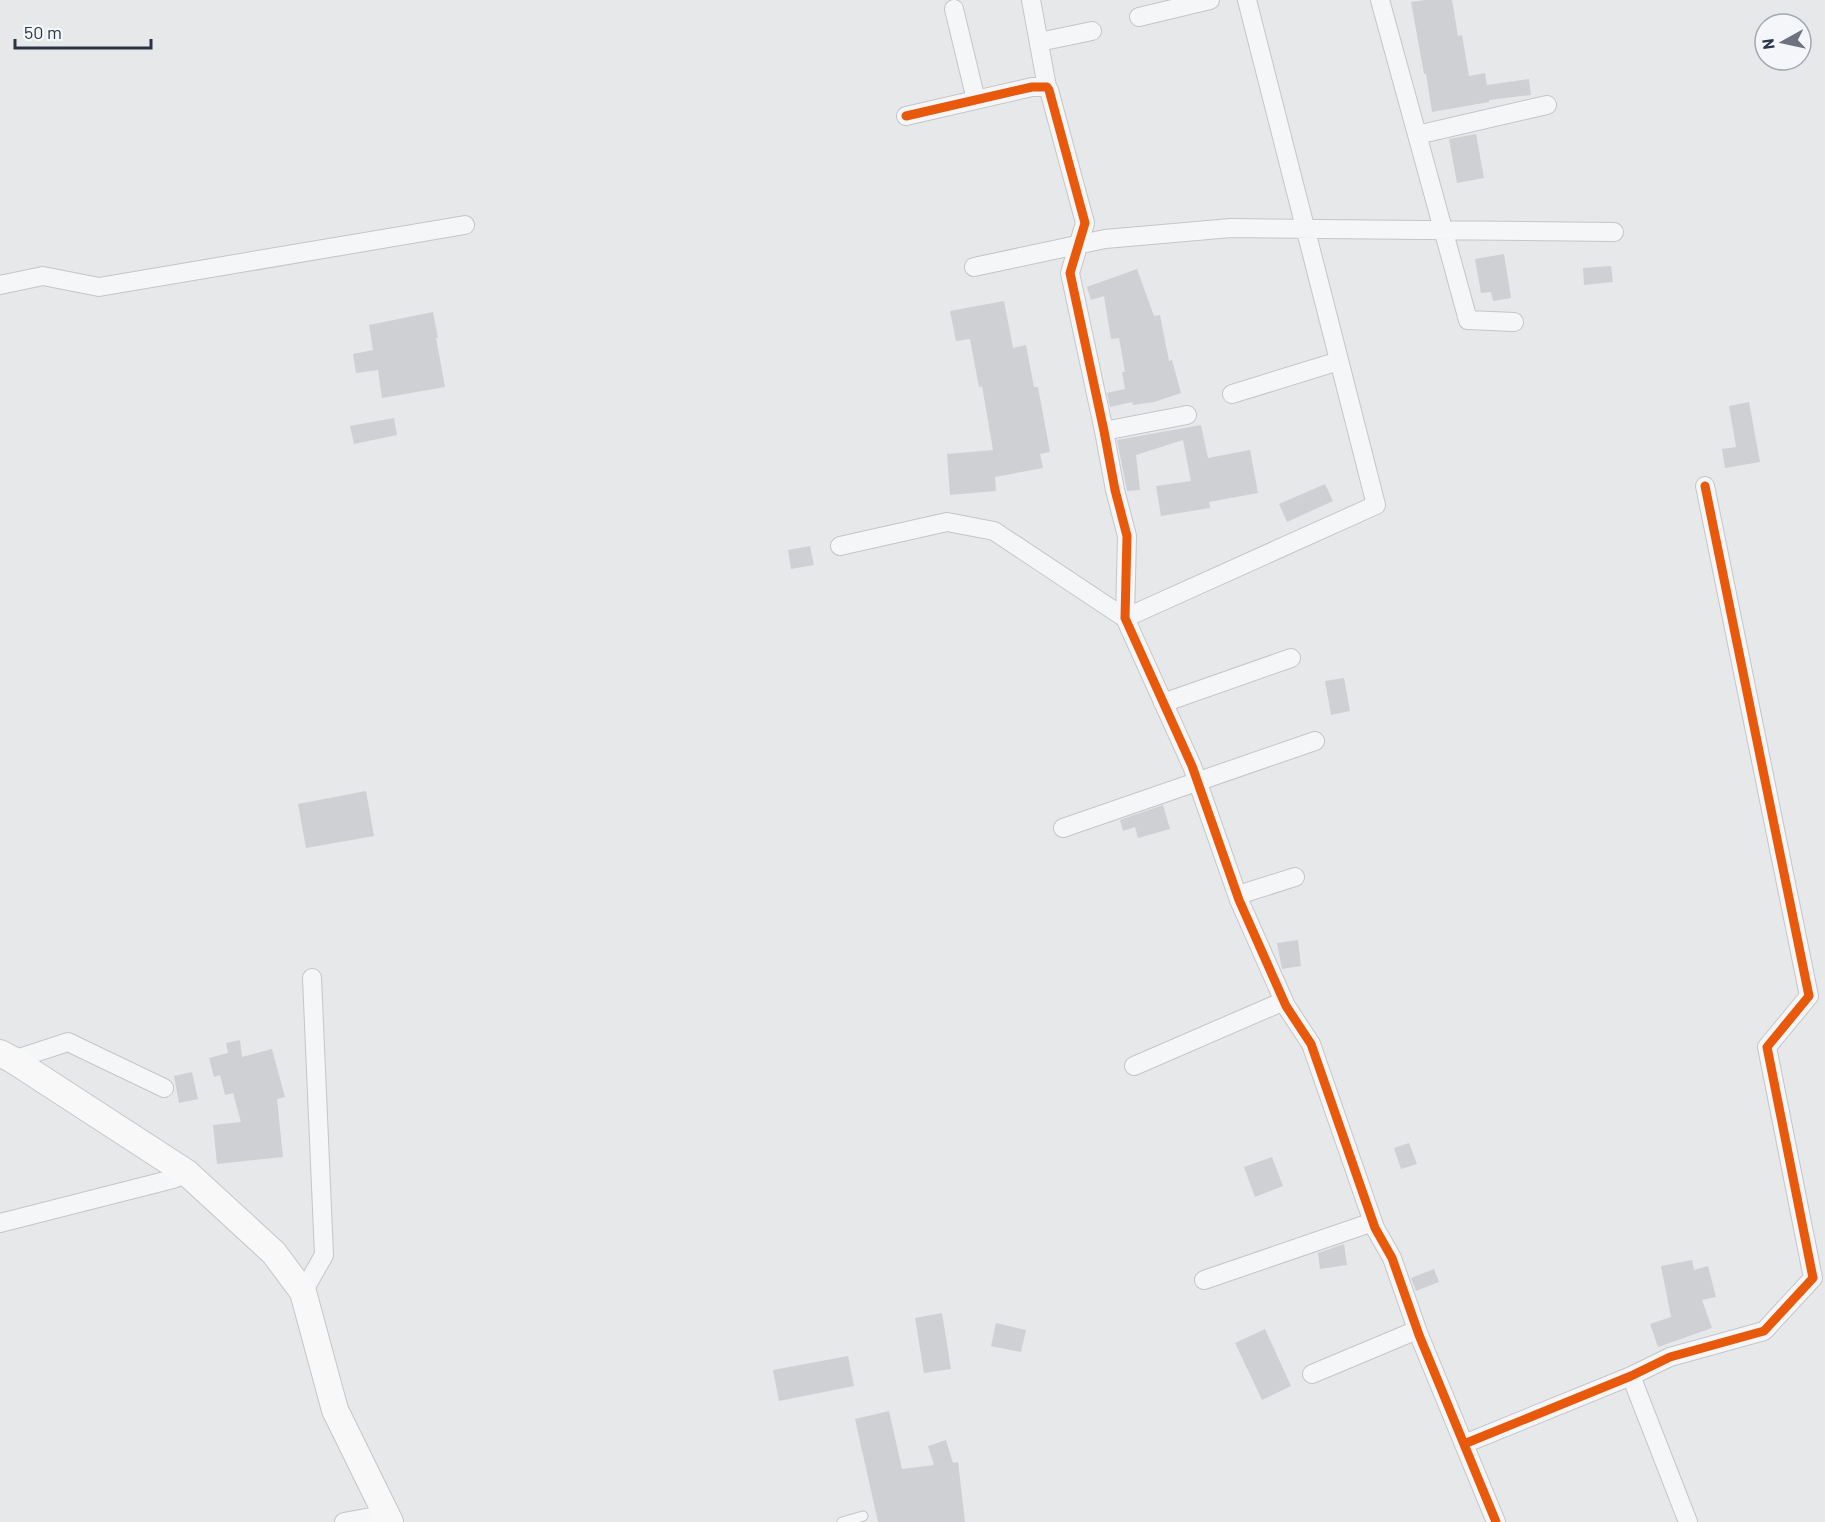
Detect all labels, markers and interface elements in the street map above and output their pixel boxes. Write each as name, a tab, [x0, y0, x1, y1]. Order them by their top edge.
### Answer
scale bar	[15, 12, 152, 50]
north arrow	[1753, 12, 1813, 72]
text: 50 m	[24, 21, 62, 43]
text: N	[1758, 38, 1778, 51]

